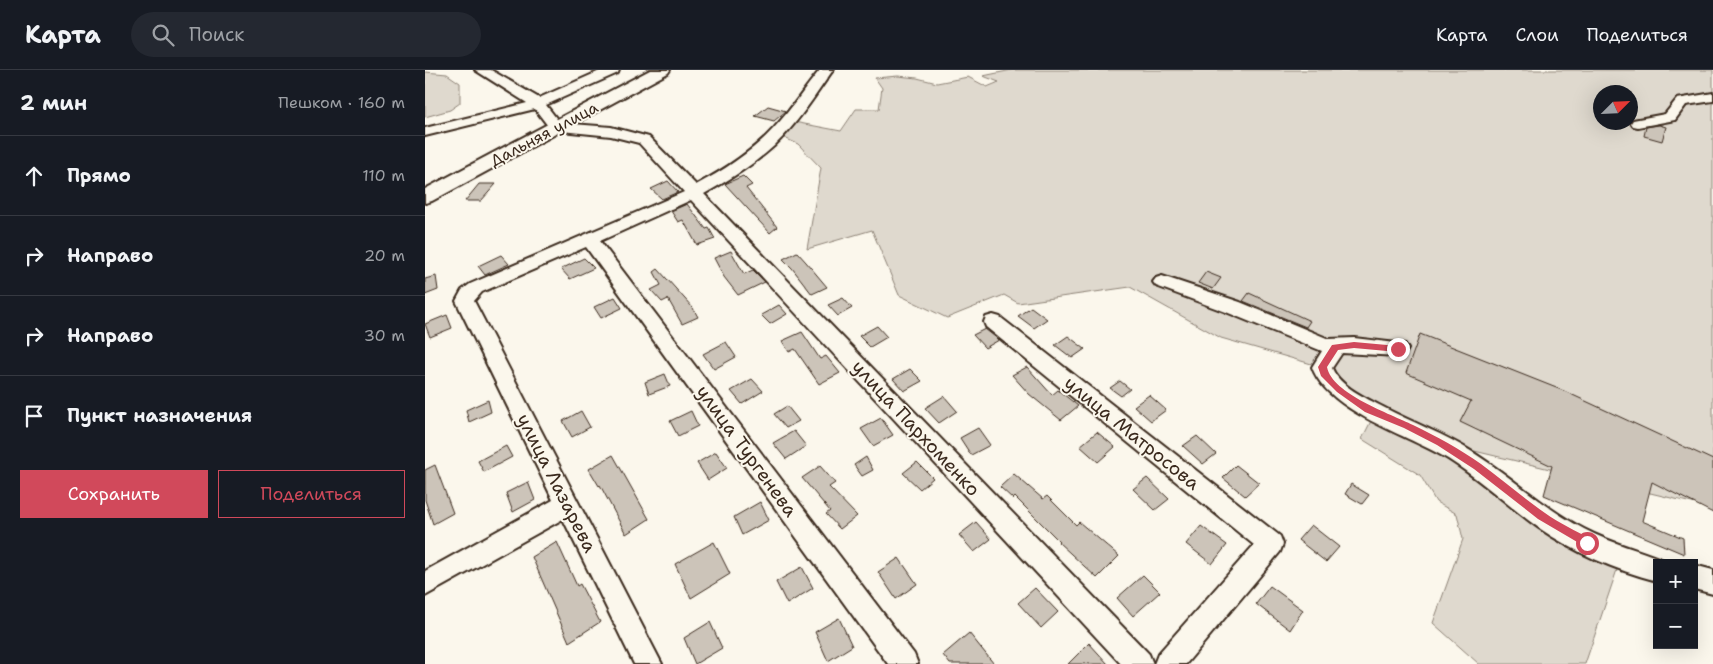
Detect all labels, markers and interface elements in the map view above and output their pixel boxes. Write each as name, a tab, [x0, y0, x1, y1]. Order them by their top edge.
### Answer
search box	[131, 12, 481, 57]
text: Карта	[25, 19, 101, 51]
icon: search	[149, 21, 177, 49]
text: Поиск	[189, 22, 244, 47]
text: Карта	[1436, 23, 1487, 47]
text: Слои	[1515, 23, 1559, 47]
text: Поделиться	[1587, 23, 1688, 47]
north arrow	[1593, 85, 1638, 130]
text: 2 мин	[20, 89, 87, 117]
text: Пешком · 160 m	[278, 92, 405, 113]
street label: Дальняя улица	[486, 97, 602, 171]
icon: ahead	[20, 162, 48, 190]
text: Прямо	[67, 163, 131, 188]
text: 110 m	[362, 165, 405, 186]
icon: right	[20, 242, 48, 270]
text: Направо	[67, 243, 153, 268]
text: 20 m	[364, 245, 405, 266]
icon: right	[20, 322, 48, 350]
text: Направо	[67, 323, 153, 348]
text: 30 m	[364, 325, 405, 346]
route end	[1387, 338, 1410, 361]
street label: улица Пархоменко	[846, 355, 986, 501]
street label: улица Матросова	[1059, 371, 1205, 496]
street label: улица Тургенева	[691, 380, 803, 522]
icon: arrive	[20, 402, 48, 430]
text: Пункт назначения	[67, 403, 252, 428]
street label: улица Лазарева	[511, 409, 603, 557]
button: Сохранить	[20, 470, 208, 518]
button: Поделиться	[218, 470, 405, 518]
route start	[1576, 532, 1599, 555]
map controls	[1653, 559, 1698, 649]
button: +	[1653, 559, 1698, 604]
button: −	[1653, 604, 1698, 649]

